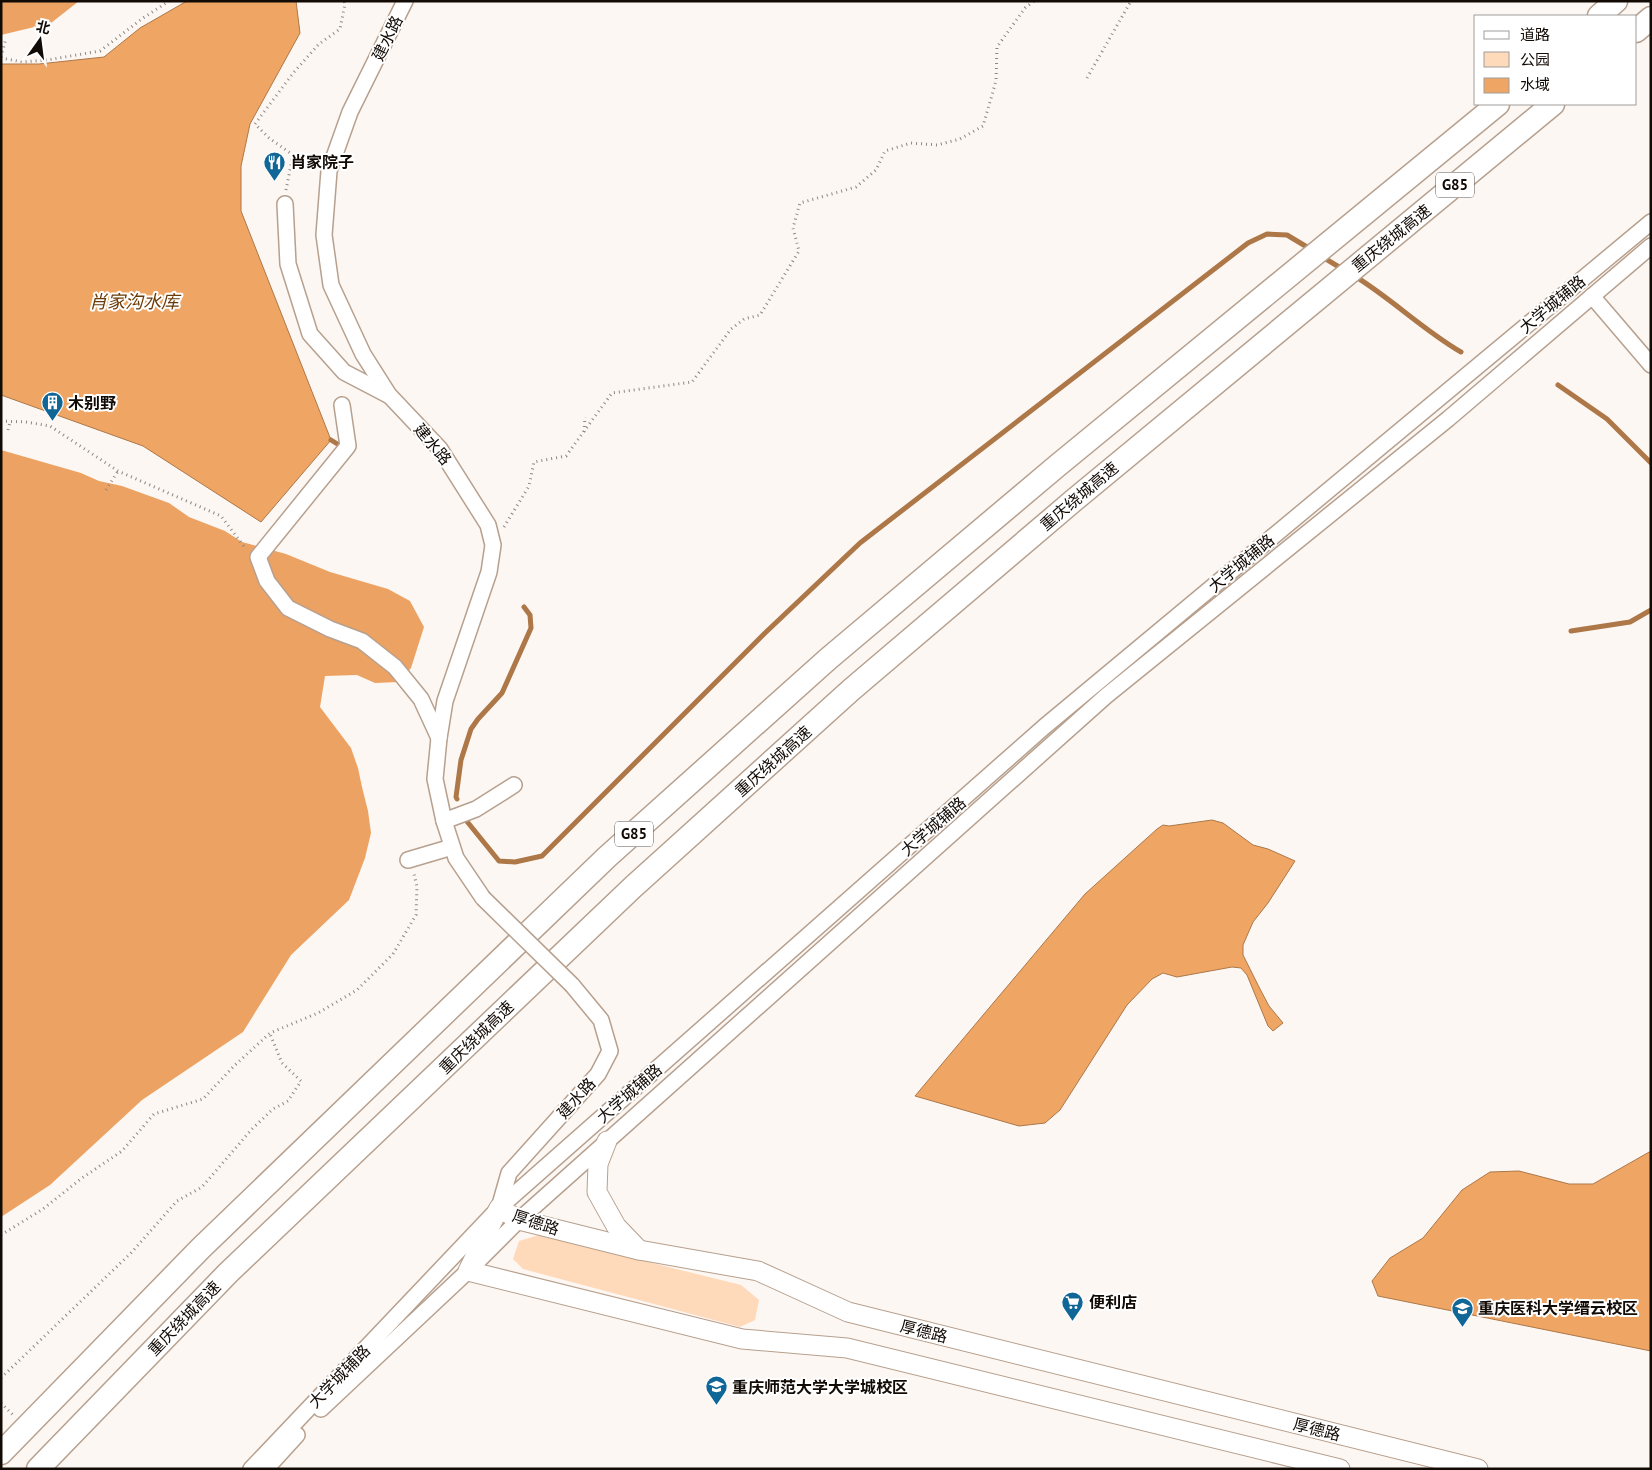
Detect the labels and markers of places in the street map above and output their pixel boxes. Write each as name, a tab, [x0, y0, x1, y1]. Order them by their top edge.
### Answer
restaurant icon: 肖家院子	[262, 150, 286, 181]
place label: 肖家院子	[290, 152, 354, 172]
building icon: 木别野	[40, 391, 64, 422]
place label: 木别野	[68, 393, 116, 413]
supermarket icon: 便利店	[1061, 1290, 1085, 1321]
place label: 便利店	[1089, 1292, 1137, 1312]
school or university icon: 重庆医科大学缙云校区	[1450, 1296, 1474, 1327]
place label: 重庆医科大学缙云校区	[1478, 1298, 1638, 1318]
school or university icon: 重庆师范大学大学城校区	[704, 1375, 728, 1406]
place label: 重庆师范大学大学城校区	[732, 1377, 908, 1397]

